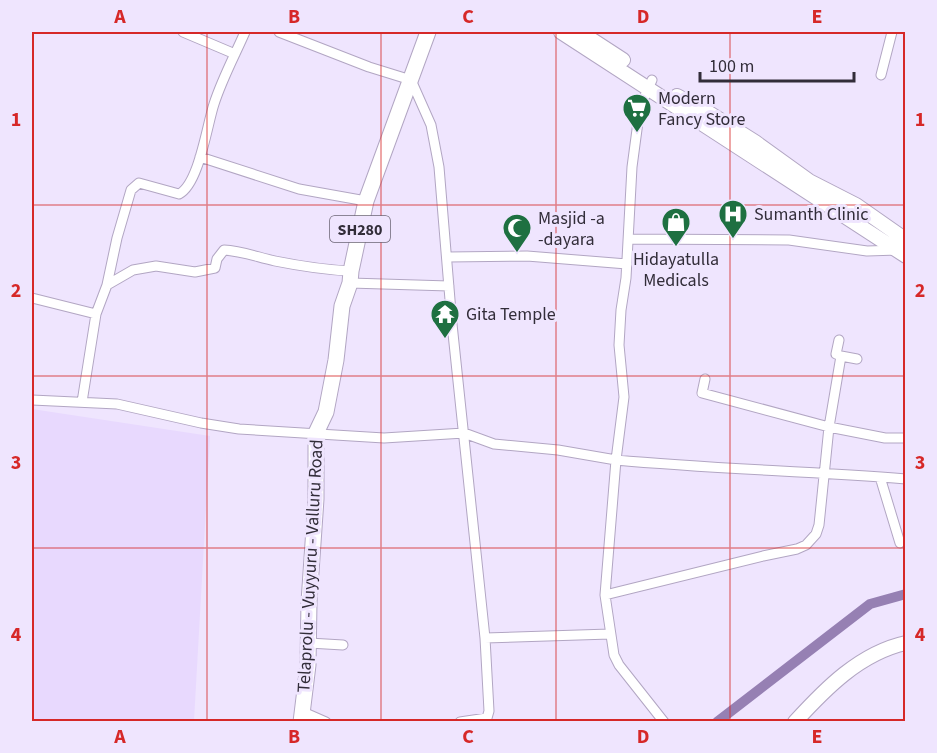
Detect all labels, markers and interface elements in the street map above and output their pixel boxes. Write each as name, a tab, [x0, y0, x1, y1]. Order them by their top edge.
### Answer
text: A	[113, 3, 126, 31]
text: B	[288, 3, 300, 31]
text: C	[462, 3, 474, 31]
text: D	[637, 3, 649, 31]
text: E	[812, 3, 822, 31]
scale bar	[700, 45, 854, 83]
text: 100 m	[709, 54, 754, 79]
place label: Modern Fancy Store	[658, 86, 745, 132]
supermarket icon: Modern Fancy Store	[621, 92, 653, 134]
text: 1	[11, 106, 21, 134]
text: 1	[915, 106, 925, 134]
hospital icon: Sumanth Clinic	[717, 198, 749, 240]
place label: Sumanth Clinic	[754, 202, 869, 227]
place label: Masjid -a -dayara	[538, 206, 605, 252]
shop icon: Hidayatulla Medicals	[660, 206, 692, 248]
mosque icon: Masjid -a -dayara	[501, 212, 533, 254]
road number: SH280	[330, 216, 390, 242]
place label: Hidayatulla Medicals	[633, 247, 719, 293]
text: 2	[11, 277, 21, 305]
text: 2	[915, 277, 925, 305]
temple icon: Gita Temple	[429, 298, 461, 340]
place label: Gita Temple	[466, 302, 556, 327]
street label: Telaprolu - Vuyyuru - Valluru Road	[291, 439, 330, 693]
text: 3	[11, 449, 21, 477]
text: 3	[915, 449, 925, 477]
text: 4	[11, 621, 22, 649]
text: 4	[915, 621, 926, 649]
text: A	[113, 723, 126, 751]
text: B	[288, 723, 300, 751]
text: C	[462, 723, 474, 751]
text: D	[637, 723, 649, 751]
text: E	[812, 723, 822, 751]

